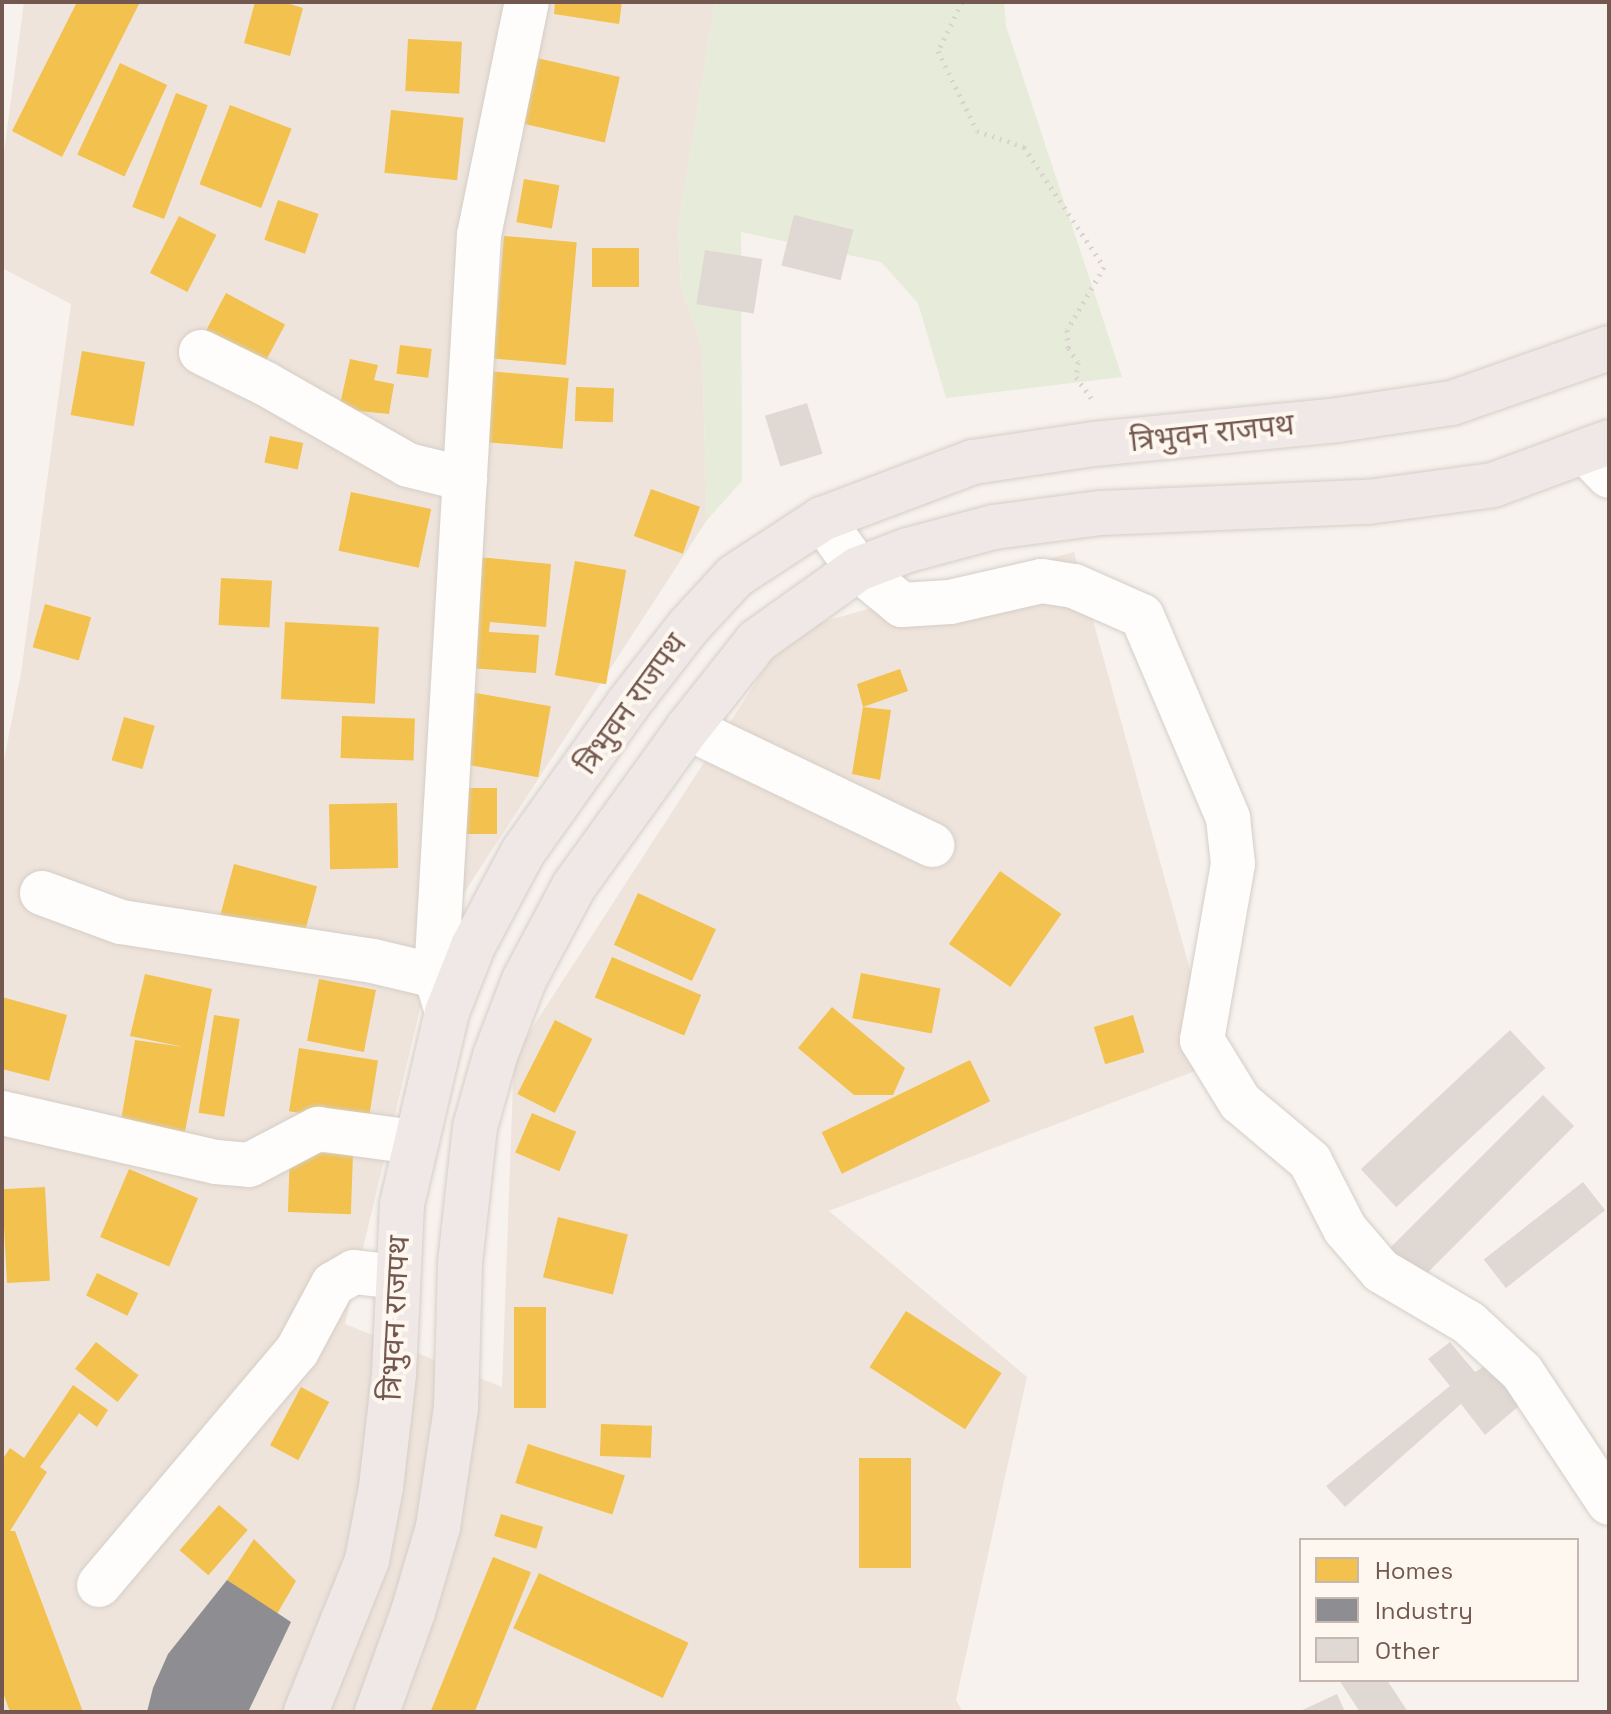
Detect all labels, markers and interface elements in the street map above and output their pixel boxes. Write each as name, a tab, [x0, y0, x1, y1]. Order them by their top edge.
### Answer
street label: त्रिभुवन राजपथ	[1128, 406, 1296, 460]
street label: त्रिभुवन राजपथ	[568, 627, 694, 781]
street label: त्रिभुवन राजपथ	[373, 1235, 417, 1401]
legend	[1299, 1538, 1579, 1682]
text: Homes	[1375, 1555, 1453, 1586]
text: Industry	[1375, 1595, 1473, 1626]
text: Other	[1375, 1635, 1440, 1666]

